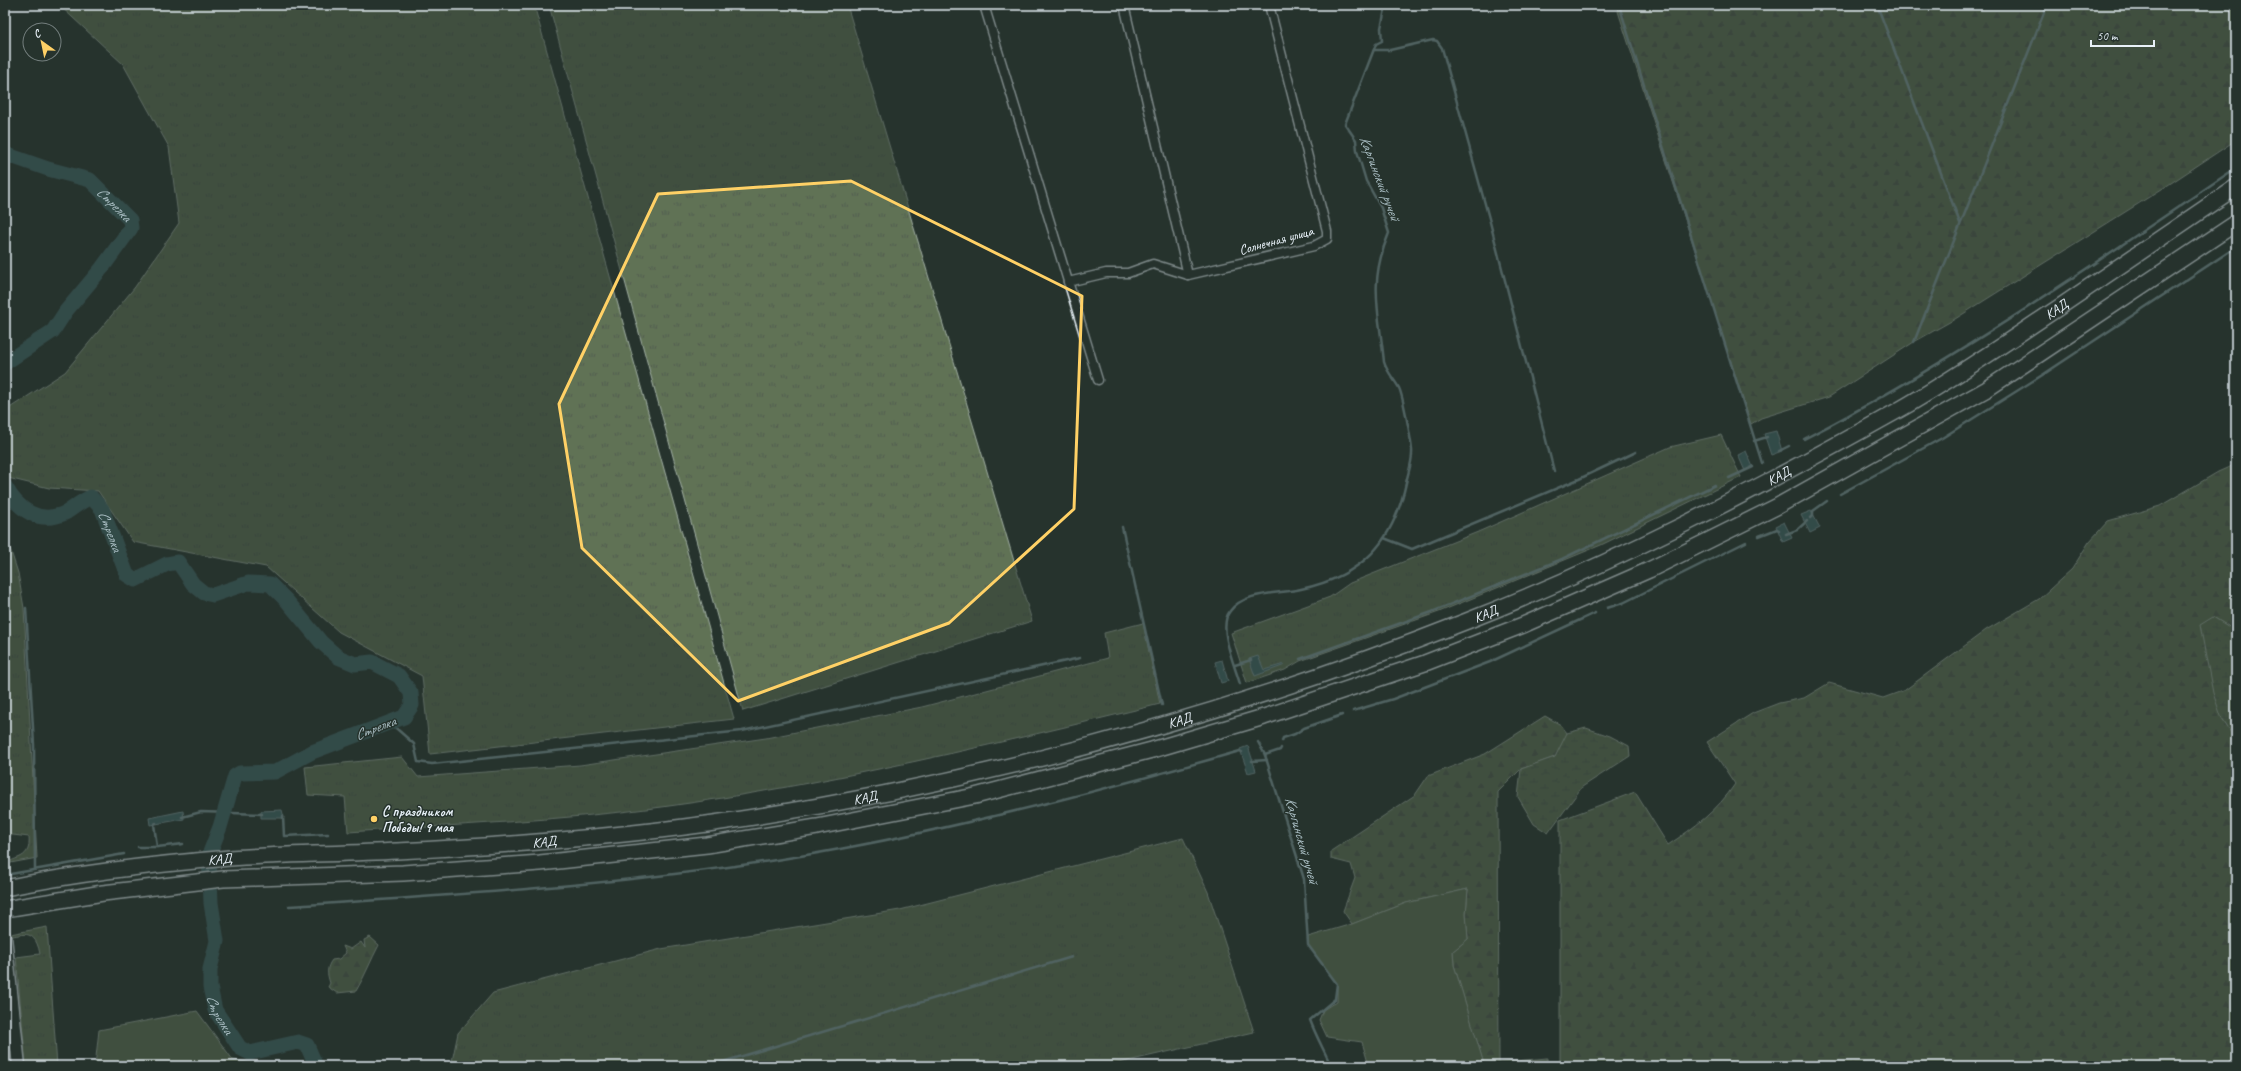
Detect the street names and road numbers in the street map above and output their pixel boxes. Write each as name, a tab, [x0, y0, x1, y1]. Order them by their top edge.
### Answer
street label: Солнечная улица	[1237, 222, 1316, 259]
street label: КАД	[2042, 295, 2072, 323]
street label: КАД	[1764, 463, 1794, 489]
street label: КАД	[1471, 601, 1501, 626]
street label: КАД	[1166, 709, 1195, 732]
street label: КАД	[852, 787, 880, 808]
street label: КАД	[532, 832, 558, 851]
street label: КАД	[207, 850, 234, 869]

